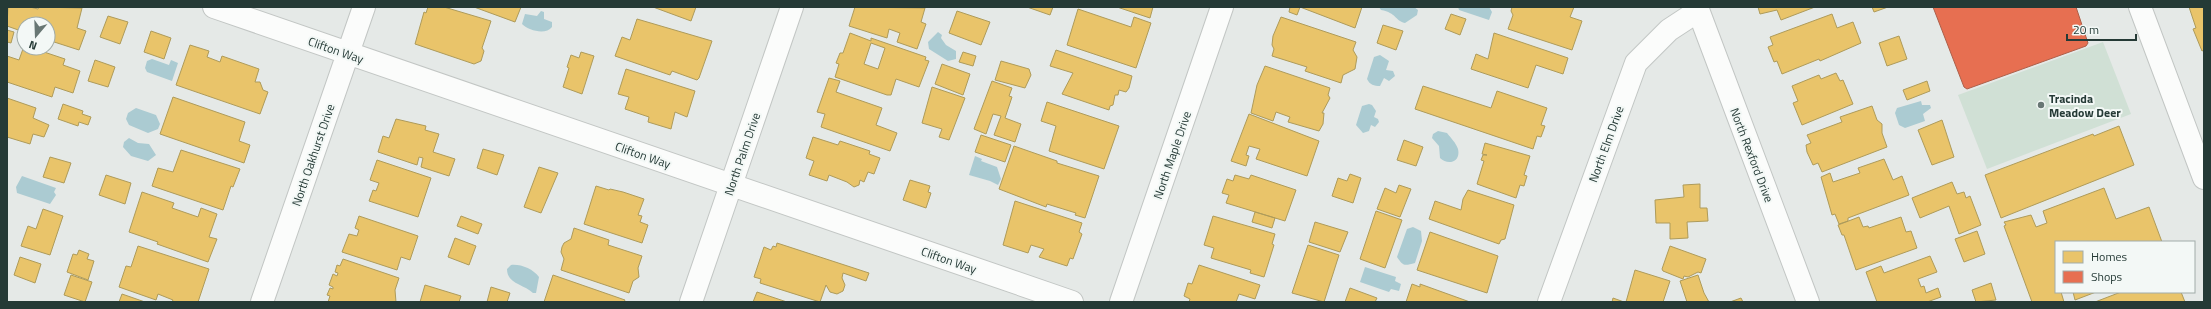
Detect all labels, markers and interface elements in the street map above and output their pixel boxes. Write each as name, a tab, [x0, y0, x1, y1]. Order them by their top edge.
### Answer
north arrow	[16, 16, 56, 56]
scale bar	[2067, 16, 2136, 42]
text: 20 m	[2073, 20, 2099, 39]
street label: Clifton Way	[306, 32, 367, 68]
text: N	[27, 37, 39, 54]
place label: Tracinda Meadow Deer	[2049, 89, 2121, 122]
marker: Tracinda Meadow Deer	[2036, 100, 2046, 110]
street label: North Oakhurst Drive	[287, 101, 339, 209]
street label: North Elm Drive	[1583, 103, 1629, 185]
street label: North Rexford Drive	[1725, 105, 1779, 205]
street label: North Maple Drive	[1148, 108, 1196, 202]
street label: North Palm Drive	[719, 110, 765, 198]
street label: Clifton Way	[613, 137, 674, 173]
legend	[2055, 241, 2195, 293]
street label: Clifton Way	[919, 242, 980, 278]
text: Homes	[2091, 247, 2127, 266]
text: Shops	[2091, 267, 2123, 286]

